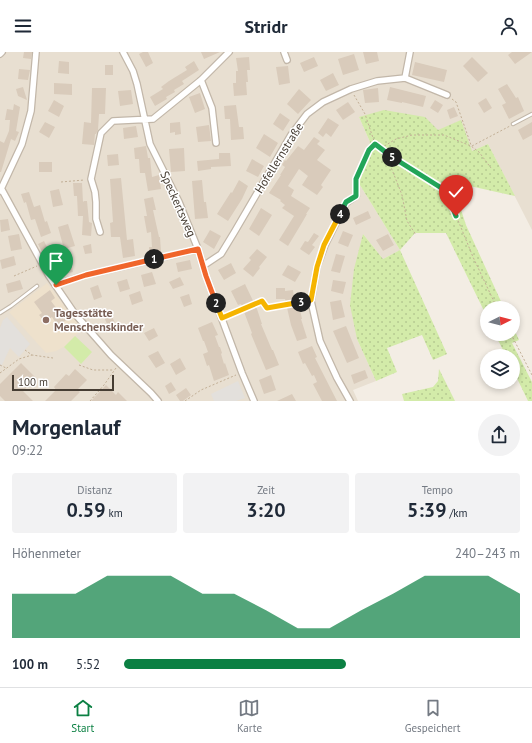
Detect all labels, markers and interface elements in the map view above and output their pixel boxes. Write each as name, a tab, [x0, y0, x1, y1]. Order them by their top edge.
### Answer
icon: menu	[12, 15, 34, 37]
text: Stridr	[244, 15, 288, 38]
icon: person	[498, 15, 520, 37]
street label: Hofellernstraße	[251, 120, 306, 196]
pin: 5	[382, 147, 402, 167]
text: 5	[389, 150, 395, 164]
street label: Speckertsweg	[157, 168, 200, 239]
pin	[439, 175, 473, 216]
icon: check	[445, 181, 467, 203]
pin: 4	[330, 204, 350, 224]
text: 4	[337, 207, 343, 221]
pin	[39, 244, 73, 285]
pin: 1	[144, 249, 164, 269]
icon: arrive	[45, 250, 67, 272]
text: 1	[151, 252, 157, 266]
pin: 3	[291, 292, 311, 312]
pin: 2	[206, 293, 226, 313]
text: 3	[298, 295, 304, 309]
text: 2	[213, 296, 219, 310]
north arrow	[480, 301, 520, 341]
map controls	[480, 301, 520, 389]
place label: Tagesstätte Menschenskinder	[54, 305, 144, 334]
marker: Tagesstätte Menschenskinder	[41, 315, 51, 325]
button: layers	[480, 349, 520, 389]
scale bar	[12, 373, 114, 392]
text: 100 m	[18, 375, 48, 389]
text: Morgenlauf	[12, 413, 120, 441]
button: share	[478, 414, 520, 456]
text: 09:22	[12, 442, 43, 459]
text: Distanz	[77, 483, 112, 497]
text: Zeit	[257, 483, 275, 497]
text: Tempo	[422, 483, 453, 497]
text: 0.59	[67, 497, 106, 523]
text: 3:20	[246, 497, 286, 523]
text: 5:39	[407, 497, 447, 523]
text: km	[106, 506, 123, 520]
text: /km	[447, 506, 468, 520]
text: Höhenmeter	[12, 545, 81, 562]
text: 240–243 m	[455, 545, 520, 562]
text: 100 m	[12, 656, 48, 673]
text: 5:52	[76, 656, 100, 673]
tab: Start	[71, 697, 94, 735]
tab: Karte	[237, 697, 262, 735]
tab: Gespeichert	[405, 697, 461, 735]

